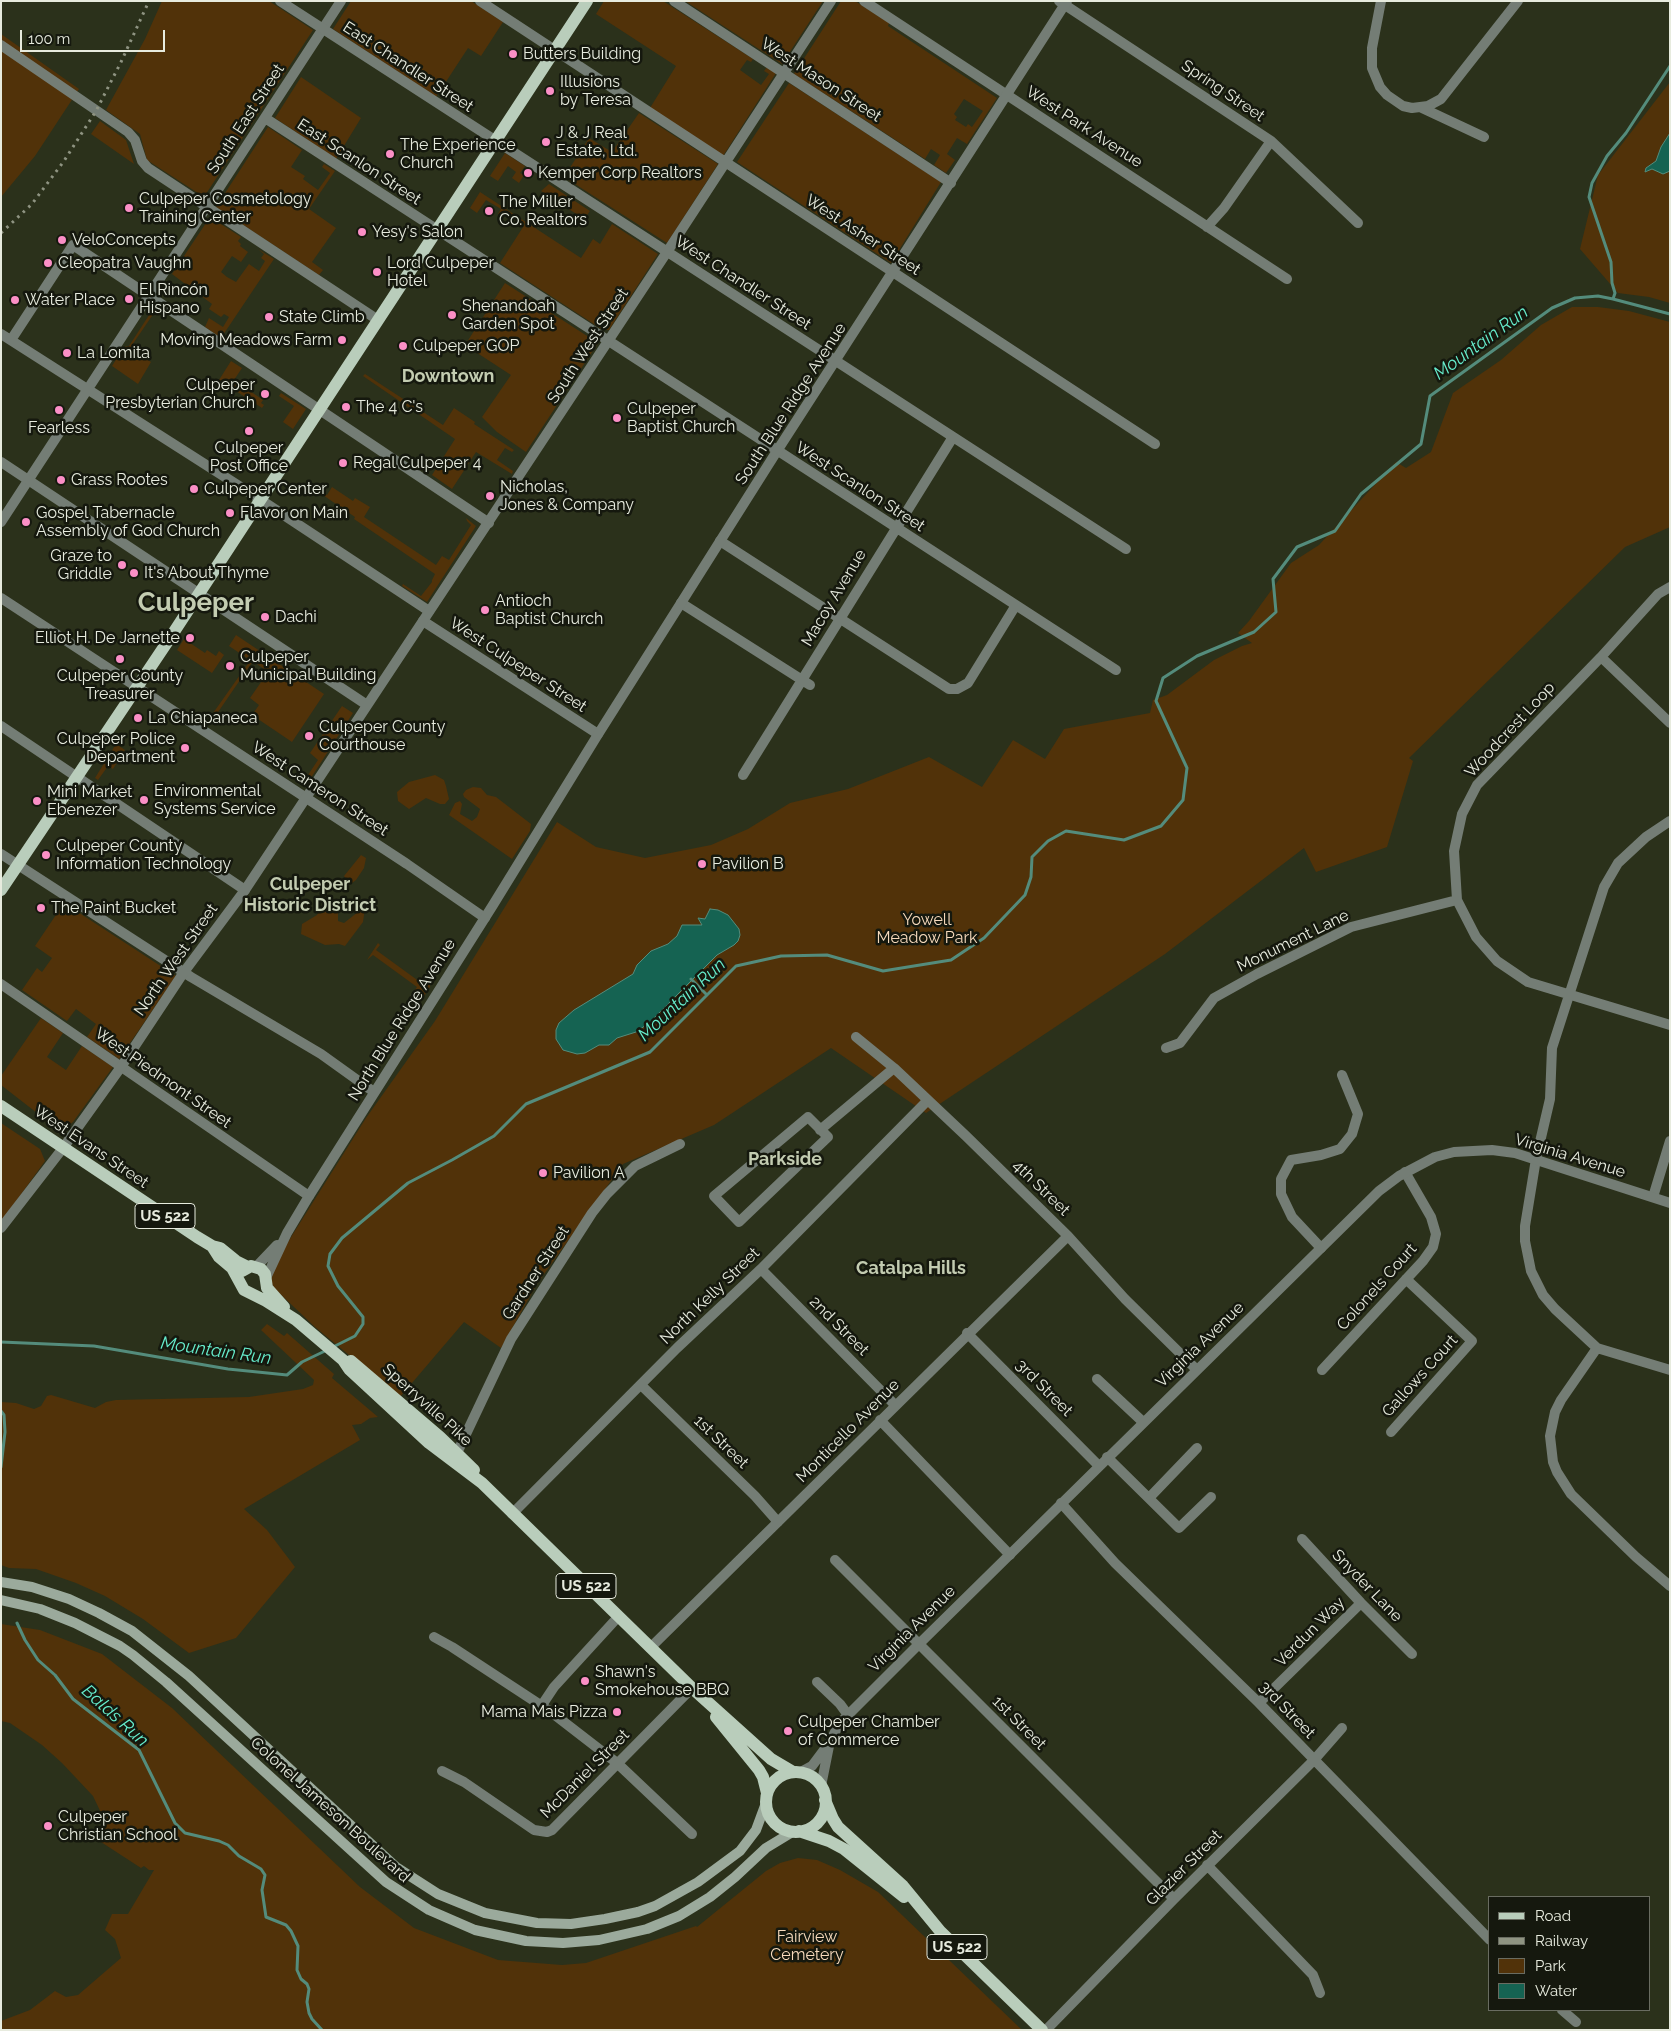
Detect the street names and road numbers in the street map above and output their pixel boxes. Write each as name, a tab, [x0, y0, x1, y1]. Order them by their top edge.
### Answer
street label: East Chandler Street	[339, 18, 477, 116]
street label: West Mason Street	[757, 34, 885, 126]
street label: Spring Street	[1178, 56, 1268, 126]
street label: South East Street	[203, 60, 289, 178]
street label: West Park Avenue	[1022, 82, 1146, 172]
street label: East Scanlon Street	[293, 115, 425, 209]
street label: West Asher Street	[802, 191, 924, 279]
street label: West Chandler Street	[671, 232, 815, 334]
street label: South West Street	[543, 285, 633, 407]
street label: South Blue Ridge Avenue	[732, 320, 850, 488]
street label: West Scanlon Street	[792, 438, 928, 536]
street label: Macoy Avenue	[798, 546, 870, 650]
street label: West Culpeper Street	[446, 613, 590, 717]
street label: Woodcrest Loop	[1461, 678, 1559, 782]
street label: West Cameron Street	[248, 738, 392, 840]
street label: North West Street	[130, 900, 222, 1020]
street label: Monument Lane	[1234, 906, 1352, 976]
street label: North Blue Ridge Avenue	[344, 935, 460, 1105]
street label: West Piedmont Street	[91, 1024, 235, 1132]
street label: West Evans Street	[30, 1102, 152, 1192]
street label: Virginia Avenue	[1512, 1130, 1628, 1182]
street label: 4th Street	[1008, 1156, 1074, 1220]
road number: US 522	[135, 1204, 195, 1228]
street label: Gardner Street	[498, 1222, 574, 1324]
street label: Colonels Court	[1333, 1240, 1421, 1334]
street label: North Kelly Street	[656, 1244, 764, 1348]
street label: 2nd Street	[805, 1292, 873, 1360]
street label: Virginia Avenue	[1152, 1298, 1248, 1392]
street label: Gallows Court	[1378, 1331, 1462, 1421]
street label: 3rd Street	[1012, 1356, 1076, 1420]
street label: Sperryville Pike	[378, 1360, 476, 1450]
street label: Monticello Avenue	[792, 1375, 904, 1487]
street label: 1st Street	[690, 1411, 752, 1473]
street label: Snyder Lane	[1328, 1546, 1406, 1626]
road number: US 522	[556, 1574, 616, 1598]
street label: Virginia Avenue	[865, 1582, 959, 1676]
street label: Verdun Way	[1271, 1593, 1349, 1671]
street label: 3rd Street	[1255, 1677, 1319, 1743]
street label: 1st Street	[988, 1692, 1050, 1754]
street label: McDaniel Street	[537, 1726, 633, 1822]
street label: Colonel Jameson Boulevard	[246, 1733, 414, 1887]
street label: Glazier Street	[1142, 1826, 1226, 1910]
road number: US 522	[927, 1934, 987, 1960]

